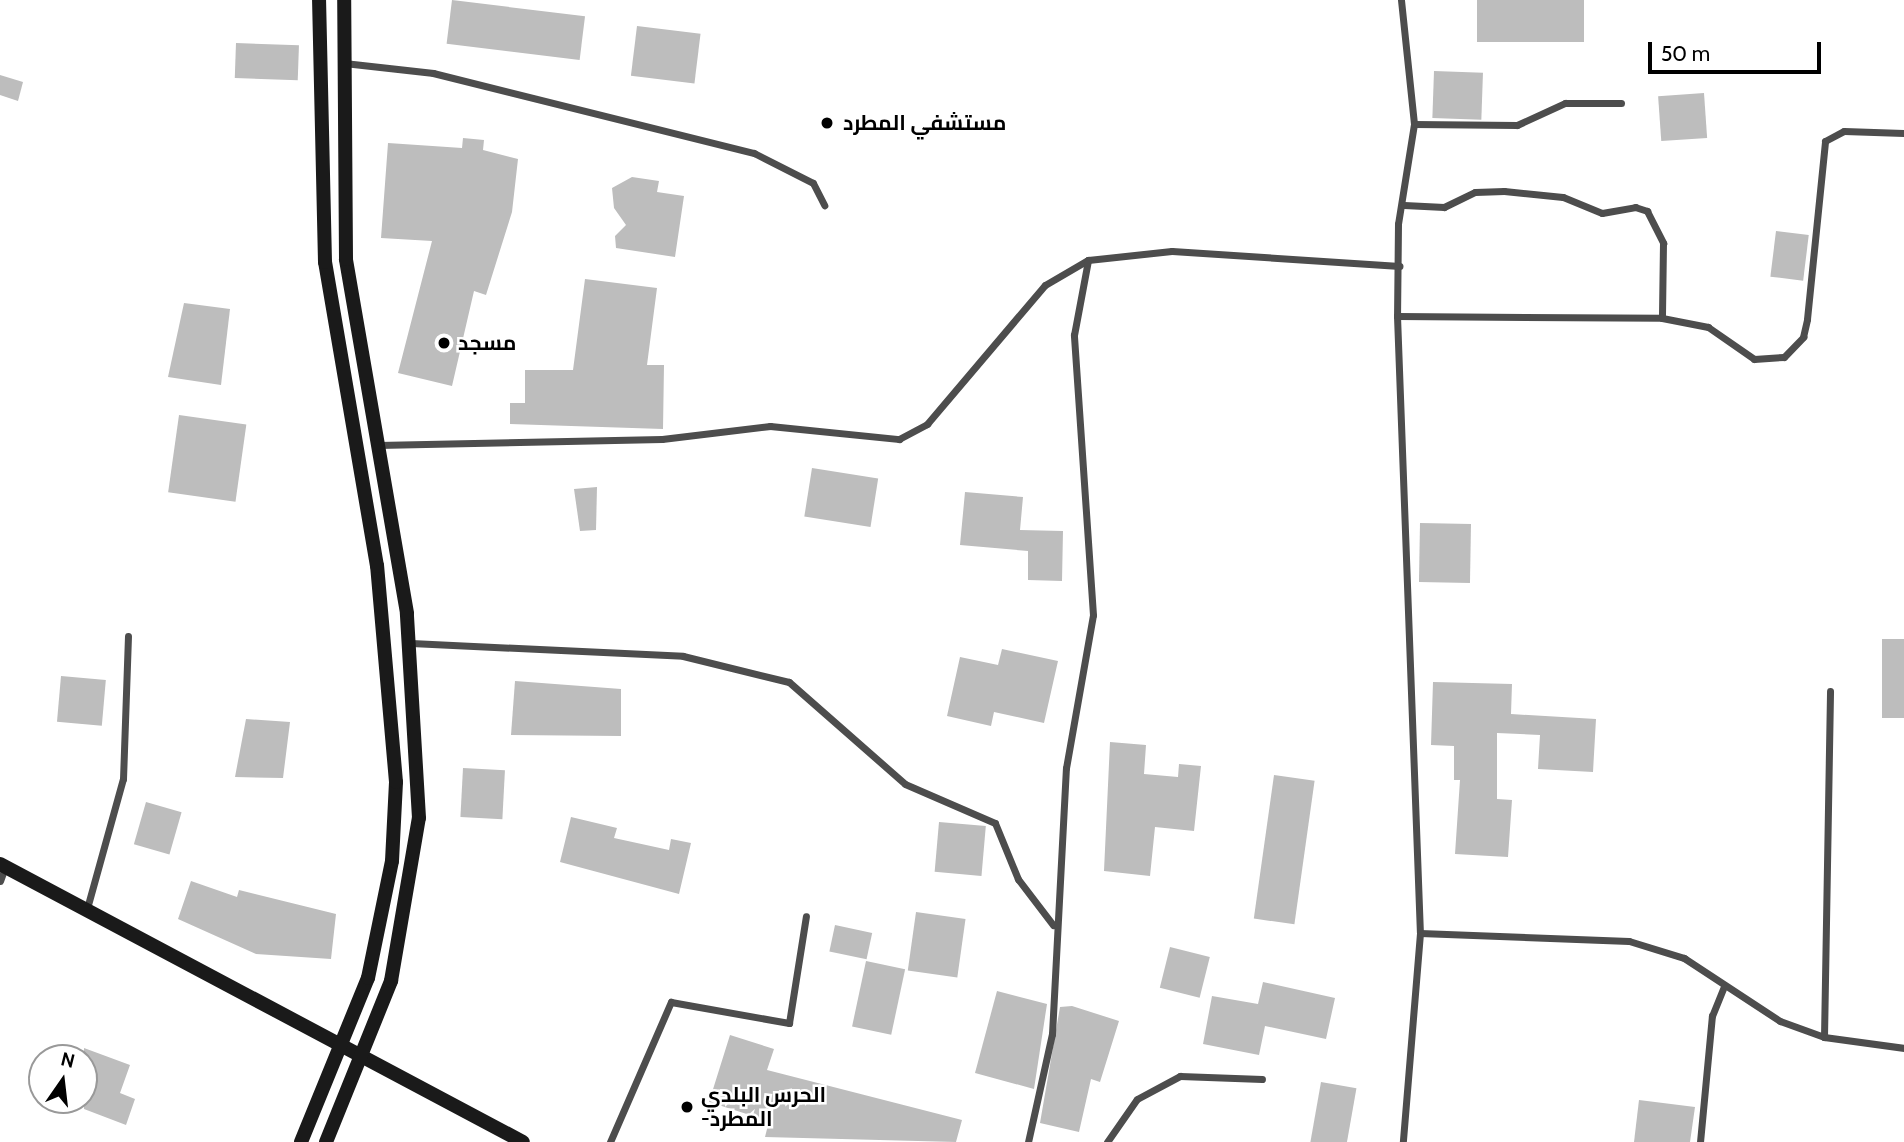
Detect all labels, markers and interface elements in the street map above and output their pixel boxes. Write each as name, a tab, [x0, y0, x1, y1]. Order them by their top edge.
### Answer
scale bar	[1652, 28, 1825, 72]
text: 50 m	[1661, 41, 1710, 66]
place label: مستشفي المطرد	[843, 110, 1006, 136]
marker: مستشفي المطرد	[817, 113, 837, 133]
place label: مسجد	[458, 330, 516, 356]
marker: مسجد	[436, 335, 452, 351]
north arrow	[28, 1044, 98, 1114]
text: N	[58, 1047, 77, 1073]
place label: الحرس البلدي -المطرد	[701, 1082, 826, 1132]
marker: الحرس البلدي -المطرد	[679, 1099, 695, 1115]

